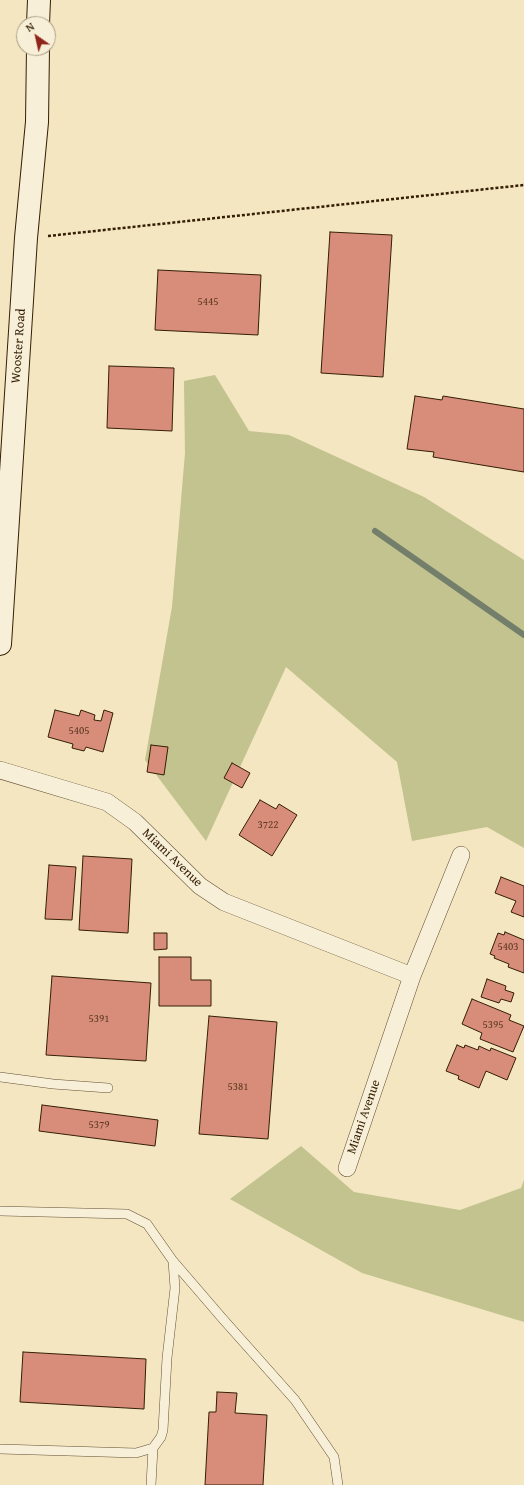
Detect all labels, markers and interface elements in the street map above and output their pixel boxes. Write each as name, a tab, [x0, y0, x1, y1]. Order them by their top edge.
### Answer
north arrow	[16, 16, 56, 56]
text: N	[22, 18, 37, 36]
house number: 5445	[197, 295, 219, 309]
street label: Wooster Road	[9, 308, 29, 384]
house number: 5405	[68, 724, 90, 738]
house number: 3722	[257, 818, 279, 832]
street label: Miami Avenue	[139, 825, 205, 891]
house number: 5403	[497, 940, 519, 954]
house number: 5391	[88, 1012, 110, 1026]
house number: 5395	[482, 1018, 504, 1032]
street label: Miami Avenue	[344, 1078, 384, 1156]
house number: 5381	[227, 1080, 249, 1094]
house number: 5379	[88, 1118, 110, 1132]

